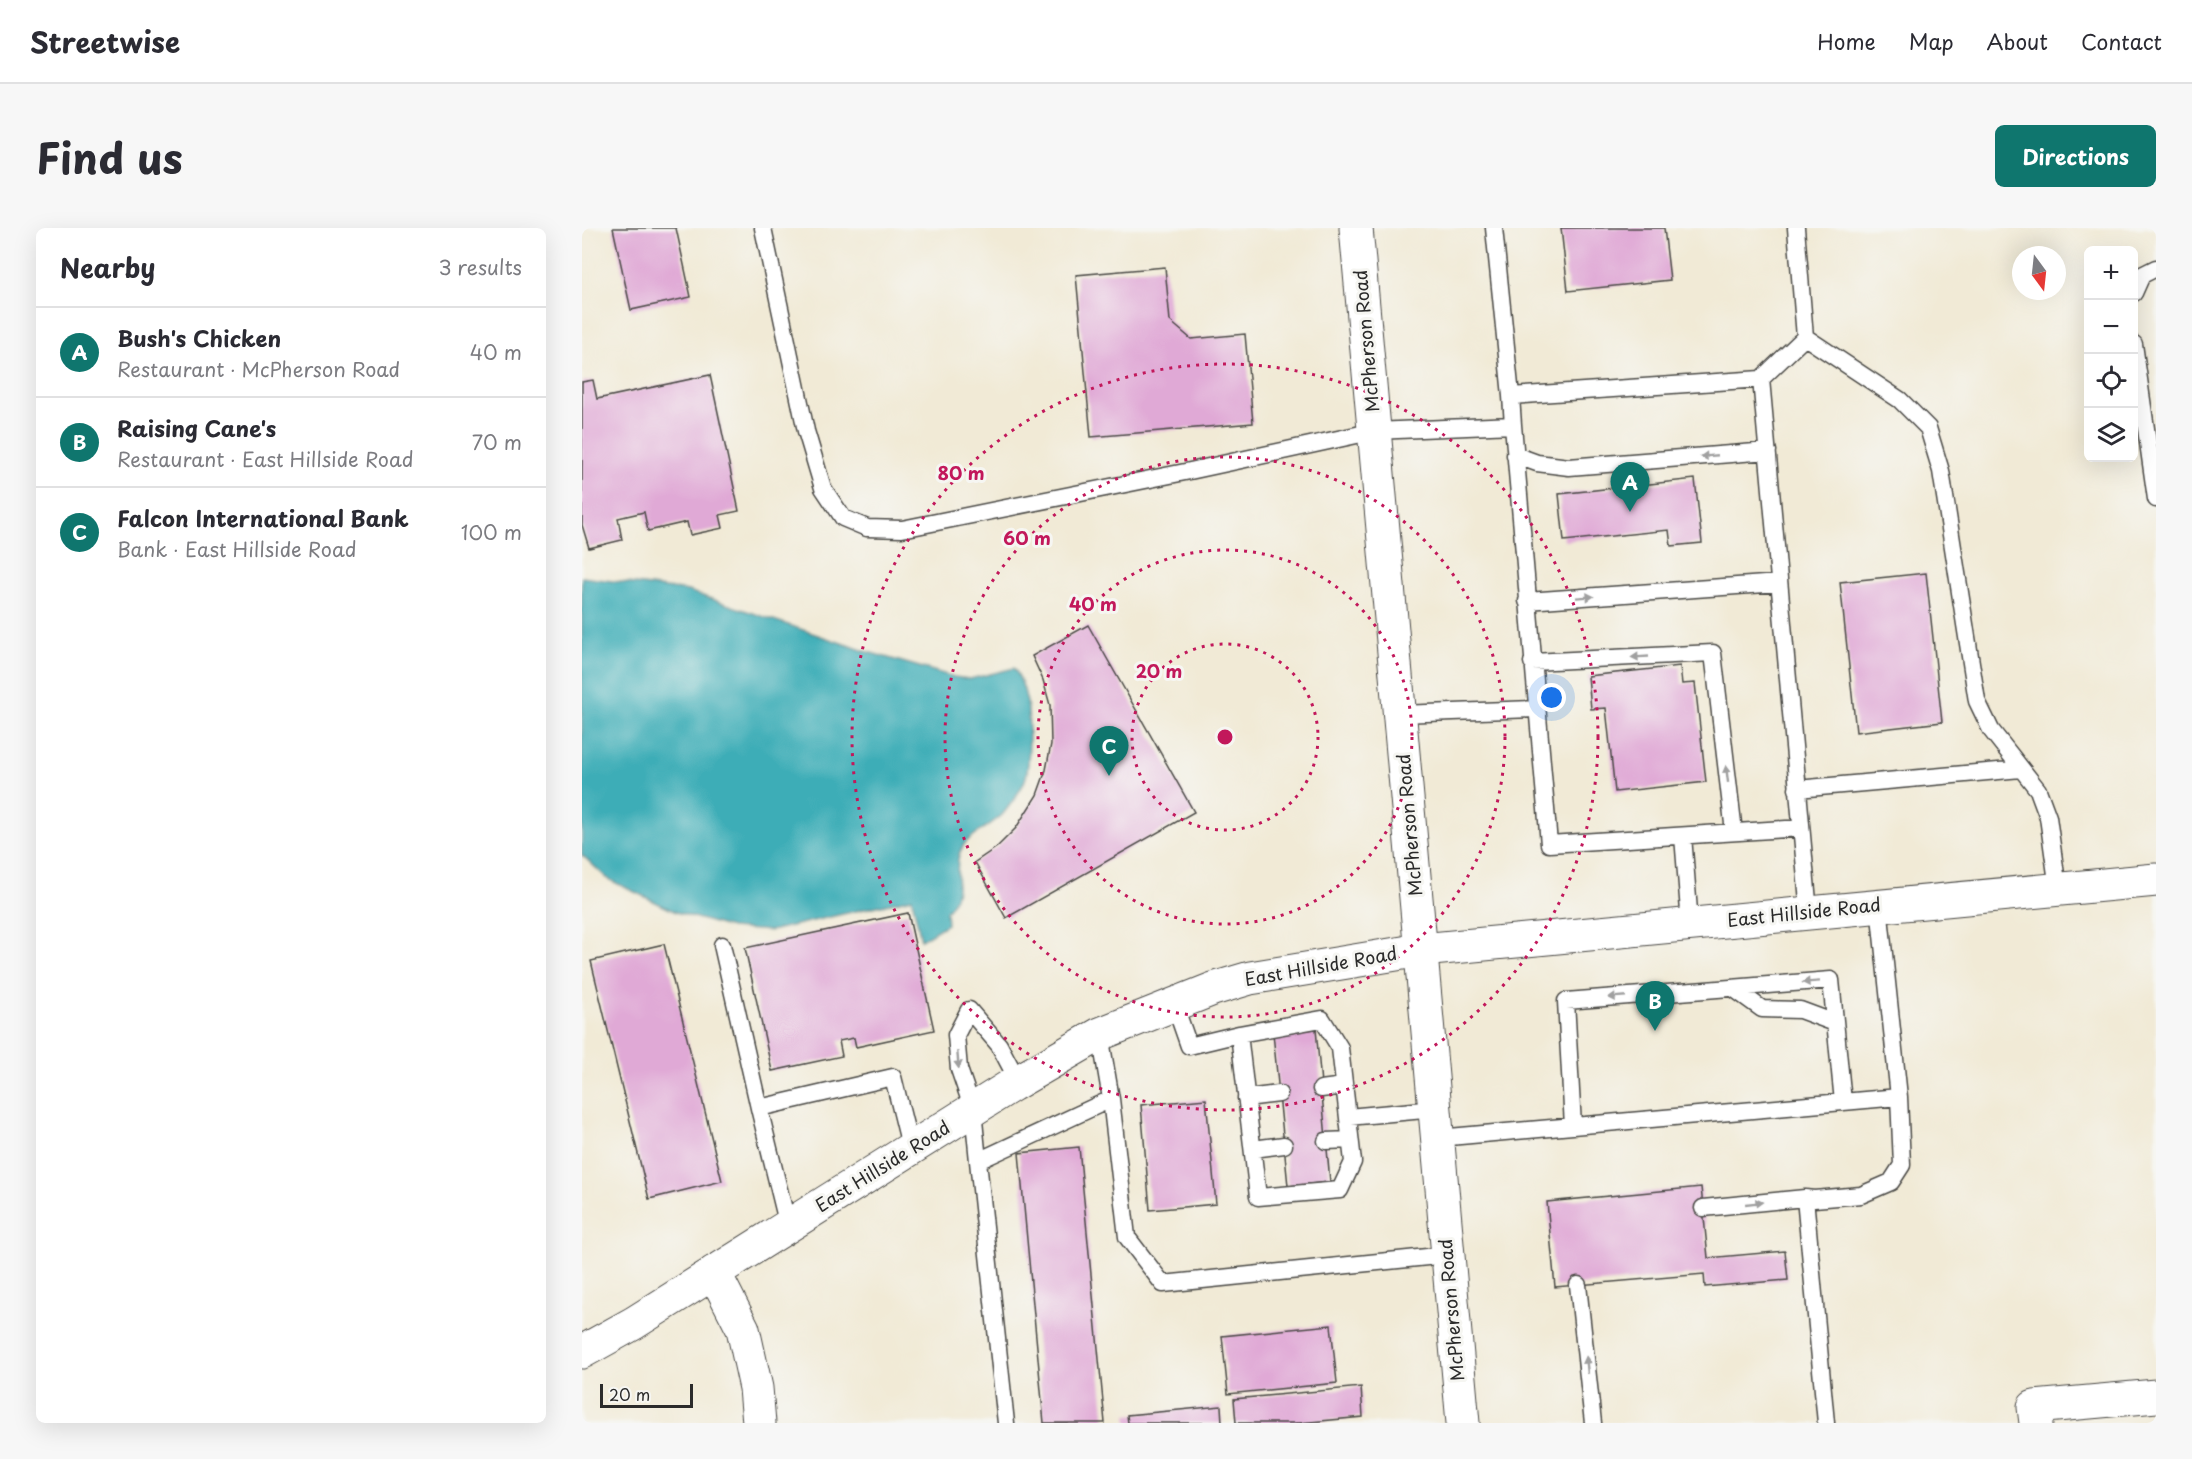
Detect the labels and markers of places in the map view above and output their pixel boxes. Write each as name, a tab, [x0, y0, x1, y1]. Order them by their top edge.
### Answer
pin: A	[1610, 462, 1650, 512]
pin: C	[1090, 726, 1128, 776]
centre of rings	[1215, 727, 1235, 747]
pin: B	[1636, 982, 1674, 1031]

